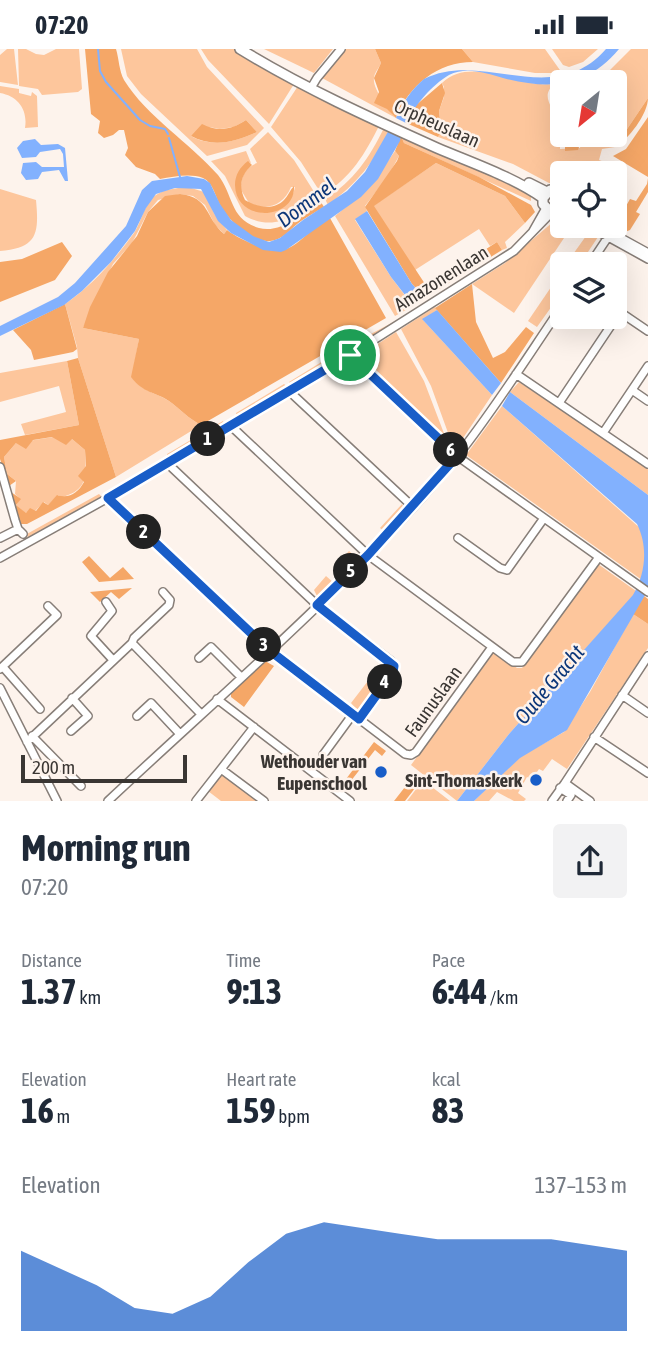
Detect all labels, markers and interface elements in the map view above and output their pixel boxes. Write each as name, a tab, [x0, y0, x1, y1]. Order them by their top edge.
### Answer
text: 07:20	[35, 10, 89, 40]
north arrow	[550, 70, 626, 147]
map controls	[550, 70, 627, 329]
street label: Orpheuslaan	[391, 94, 483, 152]
button: locate	[550, 161, 627, 238]
water label: Dommel	[272, 172, 340, 232]
street label: Amazonenlaan	[390, 240, 492, 316]
button: layers	[550, 252, 627, 329]
pin	[320, 325, 380, 385]
icon: arrive	[331, 336, 369, 374]
pin: 1	[190, 421, 226, 457]
text: 1	[203, 427, 212, 449]
pin: 6	[434, 433, 468, 467]
text: 6	[446, 438, 455, 460]
pin: 2	[127, 515, 162, 549]
text: 2	[139, 520, 148, 542]
pin: 5	[334, 553, 368, 589]
text: 5	[346, 559, 355, 581]
pin: 3	[246, 627, 282, 663]
text: 3	[259, 633, 268, 655]
water label: Oude Gracht	[509, 640, 589, 728]
street label: Faunuslaan	[400, 661, 466, 741]
pin: 4	[368, 665, 402, 699]
text: 4	[380, 670, 389, 692]
place label: Wethouder van Eupenschool	[260, 750, 368, 794]
scale bar	[21, 752, 187, 784]
text: 200 m	[32, 756, 75, 778]
marker: Wethouder van Eupenschool	[373, 764, 389, 780]
place label: Sint-Thomaskerk	[405, 769, 523, 791]
marker: Sint-Thomaskerk	[528, 772, 544, 788]
button: share	[553, 824, 627, 898]
text: Morning run	[21, 826, 191, 869]
text: 07:20	[21, 874, 68, 900]
text: Distance	[21, 949, 82, 971]
text: Time	[226, 949, 261, 971]
text: Pace	[432, 949, 465, 971]
text: 1.37	[21, 971, 77, 1011]
text: 9:13	[226, 971, 282, 1011]
text: 6:44	[432, 971, 487, 1011]
text: km	[77, 986, 101, 1008]
text: /km	[487, 986, 518, 1008]
text: Elevation	[21, 1068, 87, 1090]
text: Heart rate	[226, 1068, 296, 1090]
text: kcal	[432, 1068, 461, 1090]
text: 16	[21, 1090, 54, 1130]
text: 159	[226, 1090, 276, 1130]
text: 83	[432, 1090, 465, 1130]
text: m	[54, 1105, 70, 1127]
text: bpm	[276, 1105, 310, 1127]
text: Elevation	[21, 1172, 101, 1198]
text: 137–153 m	[534, 1172, 627, 1198]

